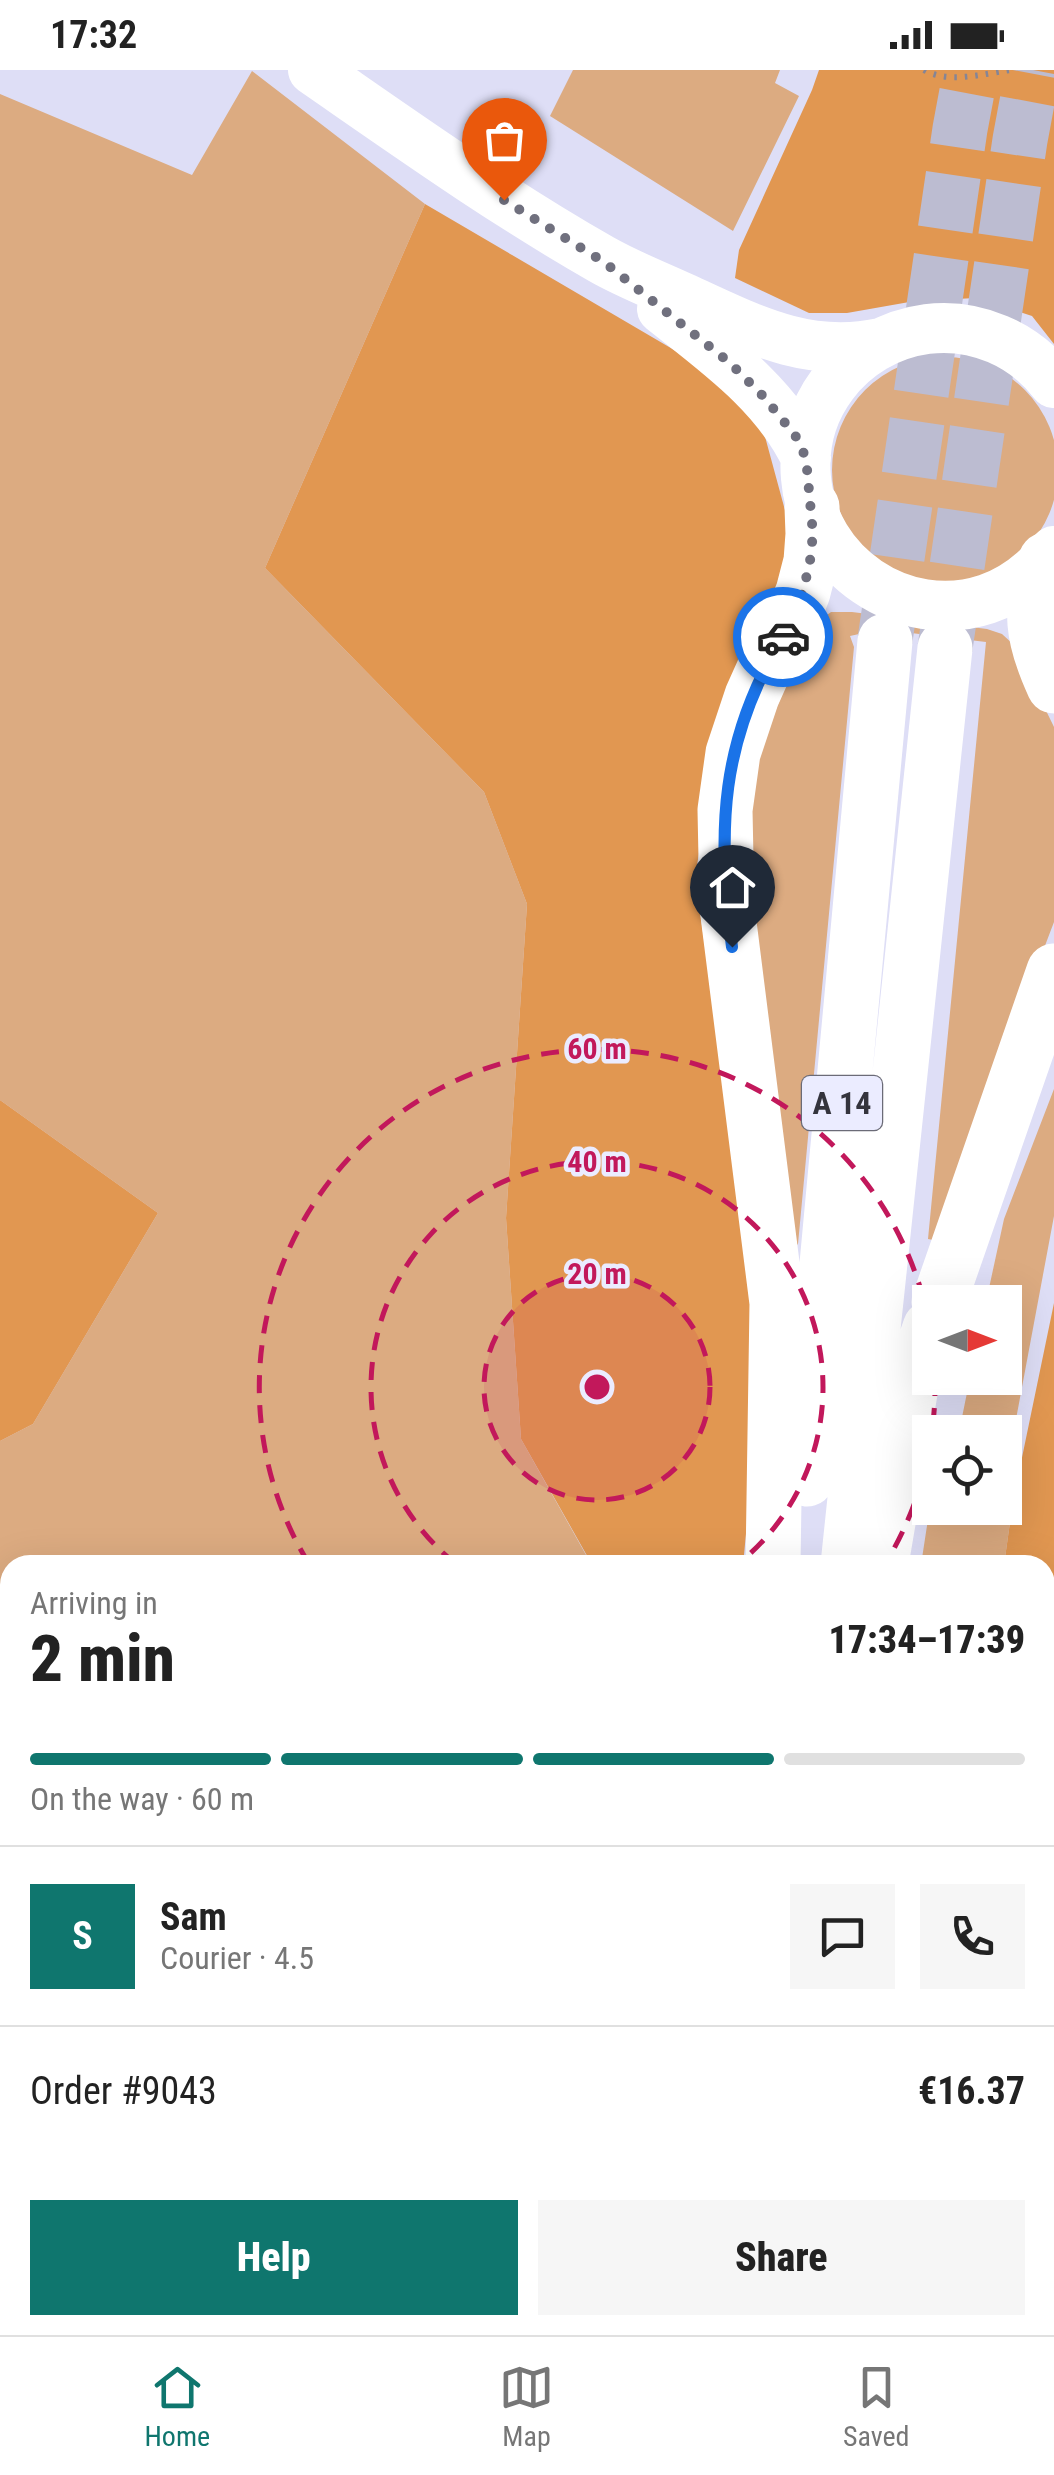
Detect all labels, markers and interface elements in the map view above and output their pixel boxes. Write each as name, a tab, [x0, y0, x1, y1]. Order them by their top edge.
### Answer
text: 17:32	[50, 13, 137, 57]
pin	[462, 98, 547, 201]
icon: bag	[477, 113, 532, 168]
courier	[733, 587, 833, 687]
icon: car	[756, 610, 811, 665]
pin	[690, 845, 775, 948]
icon: home	[705, 860, 760, 915]
text: 60 m	[567, 1031, 627, 1066]
road number: A 14	[802, 1076, 882, 1130]
text: 40 m	[567, 1144, 627, 1179]
text: 20 m	[567, 1256, 627, 1291]
north arrow	[912, 1285, 1022, 1395]
map controls	[912, 1285, 1022, 1525]
centre of rings	[579, 1369, 615, 1405]
button: locate	[912, 1415, 1022, 1525]
text: Arriving in	[30, 1584, 158, 1622]
text: 17:34–17:39	[828, 1618, 1025, 1662]
text: 2 min	[30, 1621, 175, 1697]
text: On the way · 60 m	[30, 1780, 254, 1818]
button: chat	[790, 1884, 895, 1989]
button: phone	[920, 1884, 1025, 1989]
text: Sam	[160, 1895, 227, 1939]
text: S	[72, 1914, 93, 1958]
text: Courier · 4.5	[160, 1939, 314, 1977]
text: Order #9043	[30, 2069, 217, 2113]
text: €16.37	[918, 2069, 1025, 2113]
button: Help	[30, 2200, 518, 2315]
button: Share	[538, 2200, 1025, 2315]
tab: Home	[144, 2360, 210, 2453]
tab: Map	[499, 2360, 554, 2453]
tab: Saved	[843, 2360, 910, 2453]

